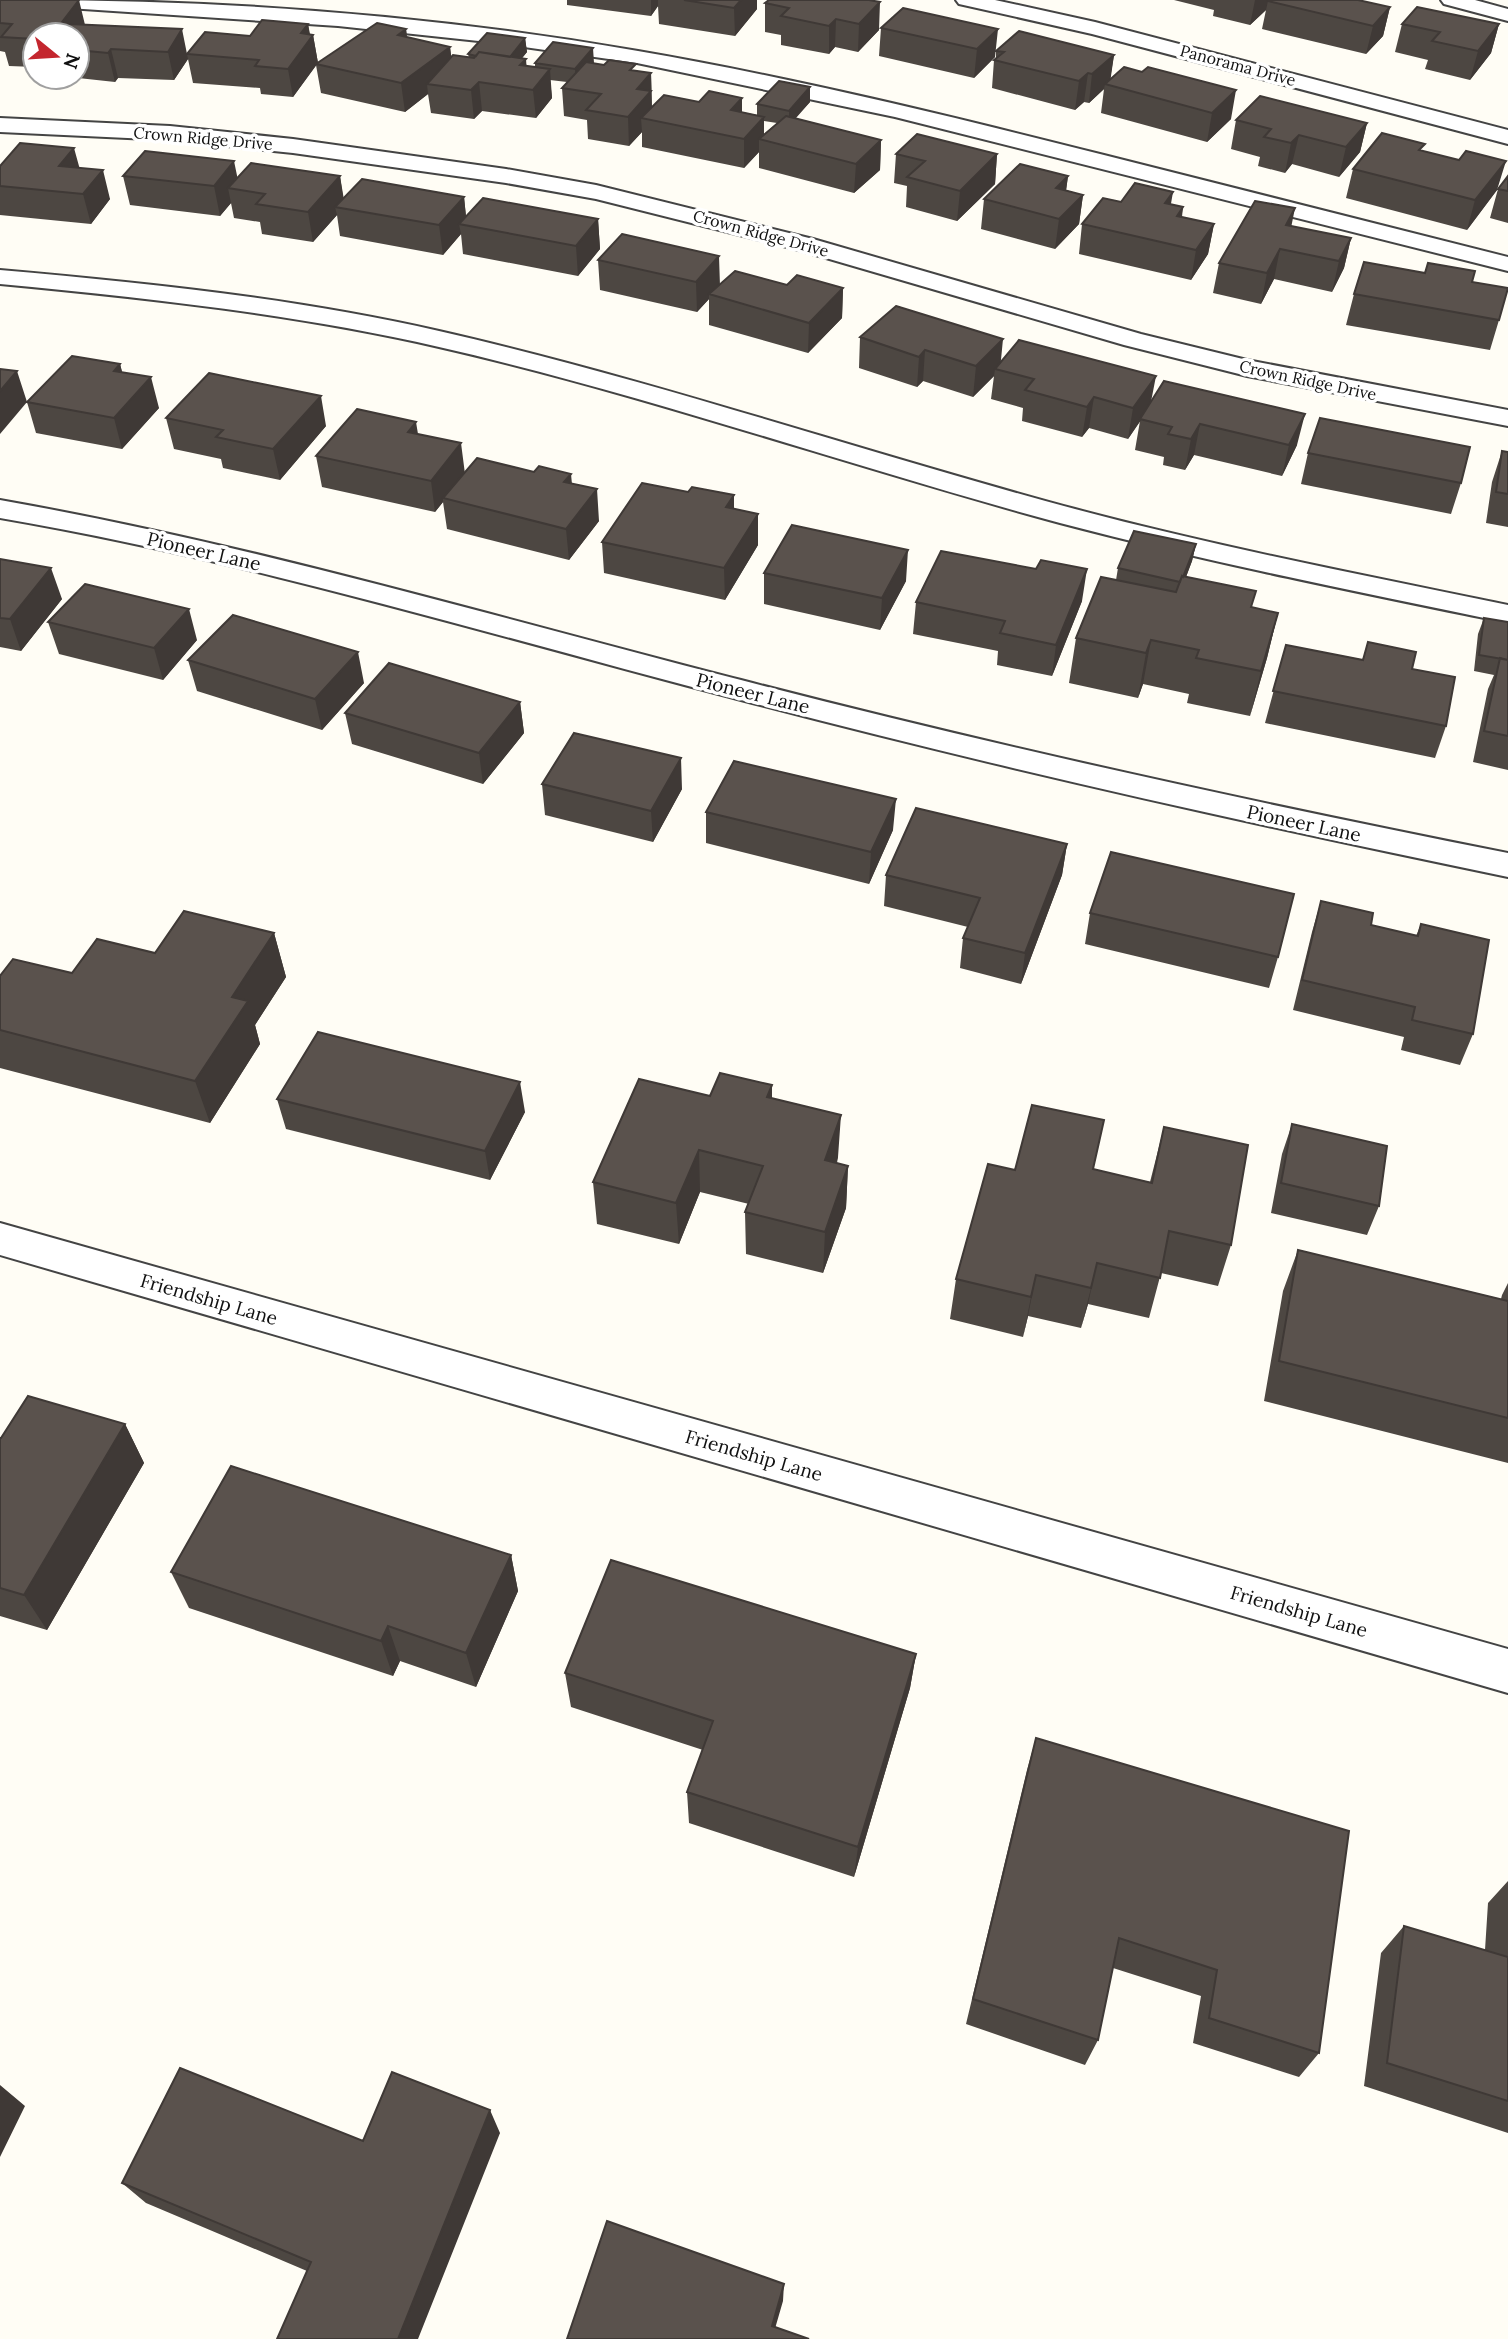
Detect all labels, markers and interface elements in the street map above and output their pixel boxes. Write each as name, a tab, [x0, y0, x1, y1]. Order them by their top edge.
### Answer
north arrow	[21, 21, 91, 91]
street label: Panorama Drive	[1178, 40, 1298, 90]
text: N	[58, 51, 86, 72]
street label: Crown Ridge Drive	[133, 122, 274, 154]
street label: Crown Ridge Drive	[691, 205, 831, 261]
street label: Crown Ridge Drive	[1238, 356, 1379, 404]
street label: Pioneer Lane	[145, 526, 263, 576]
street label: Pioneer Lane	[694, 667, 812, 719]
street label: Pioneer Lane	[1245, 799, 1363, 847]
street label: Friendship Lane	[138, 1268, 280, 1330]
street label: Friendship Lane	[683, 1424, 825, 1486]
street label: Friendship Lane	[1228, 1580, 1370, 1642]

